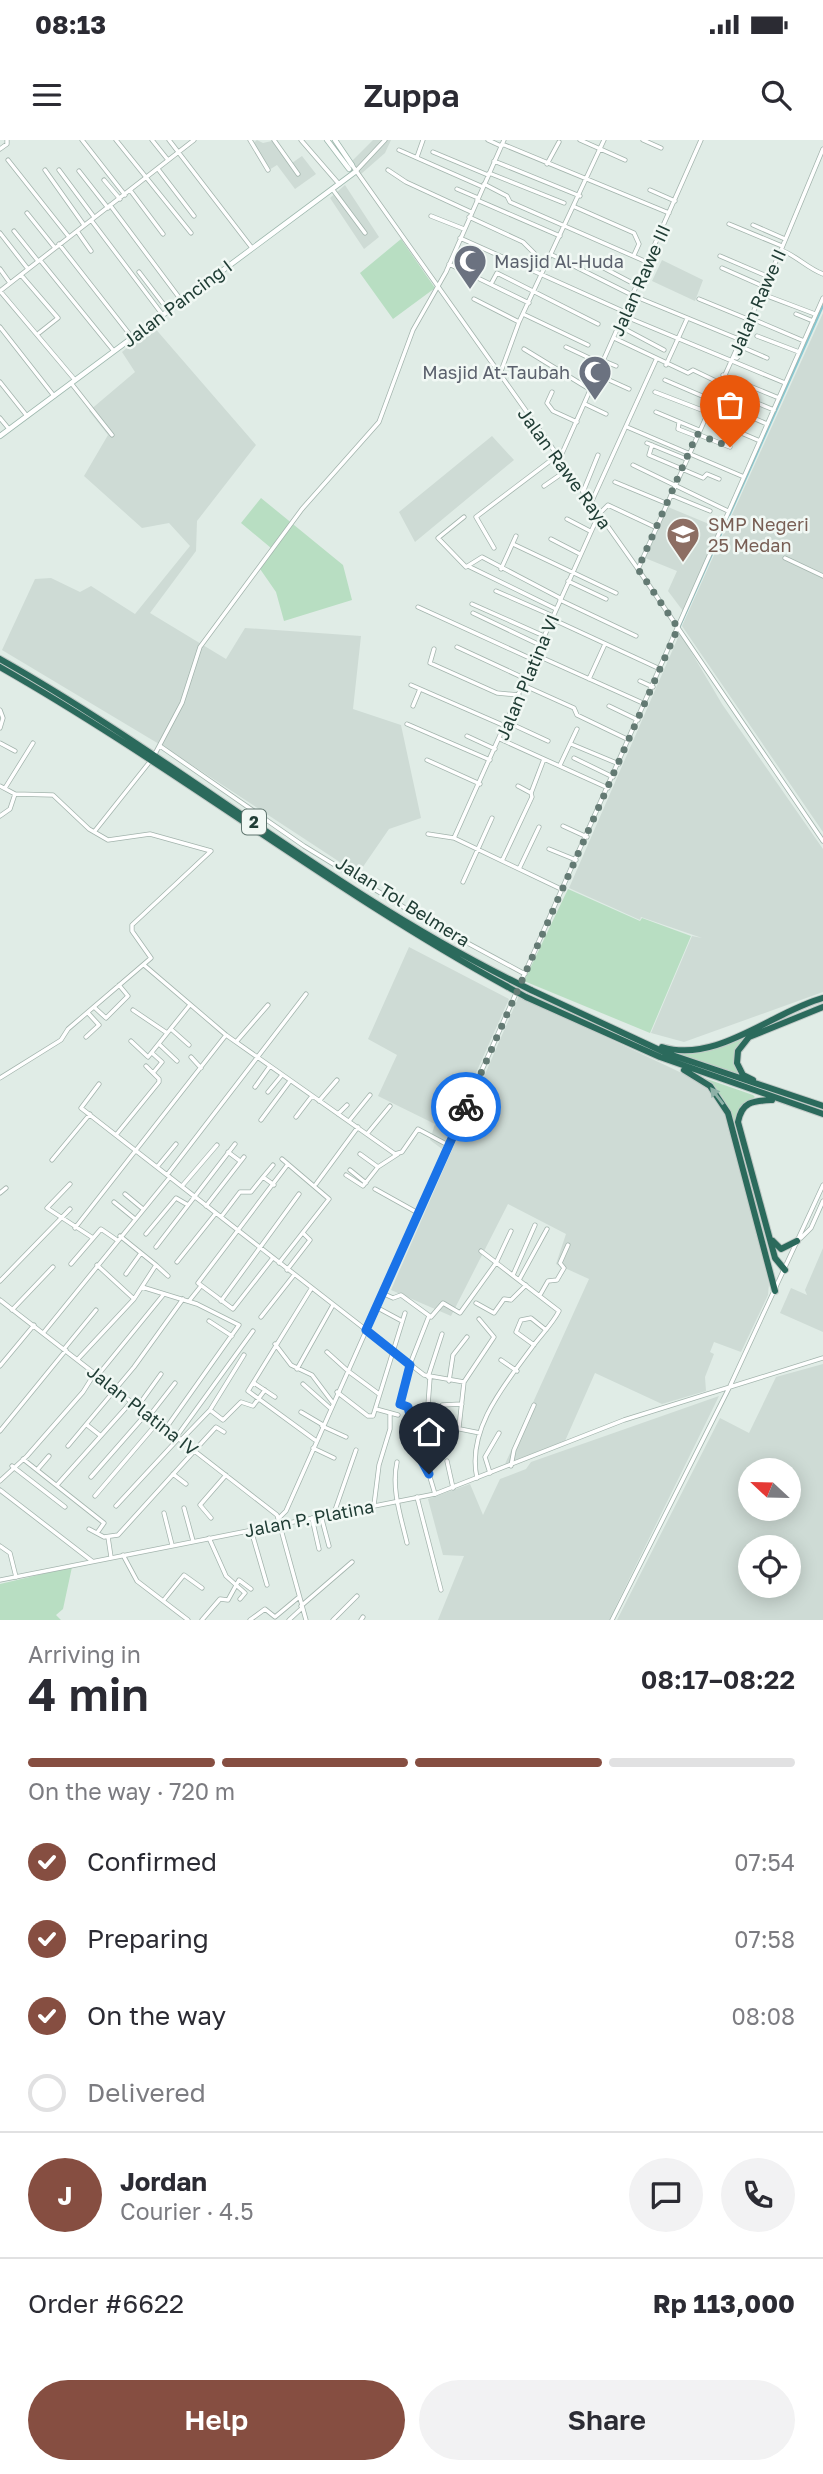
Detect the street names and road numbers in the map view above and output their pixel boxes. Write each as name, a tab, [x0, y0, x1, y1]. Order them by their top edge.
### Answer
street label: Jalan Rawe III	[606, 221, 674, 339]
street label: Jalan Rawe II	[724, 245, 790, 359]
street label: Jalan Pancing I	[118, 255, 236, 351]
street label: Jalan Rawe Raya	[514, 403, 616, 533]
street label: Jalan Platina VI	[491, 611, 563, 743]
road number: 2	[242, 810, 266, 834]
street label: Jalan Tol Belmera	[332, 851, 474, 951]
street label: Jalan Platina IV	[83, 1360, 203, 1460]
street label: Jalan P. Platina	[242, 1495, 376, 1541]

